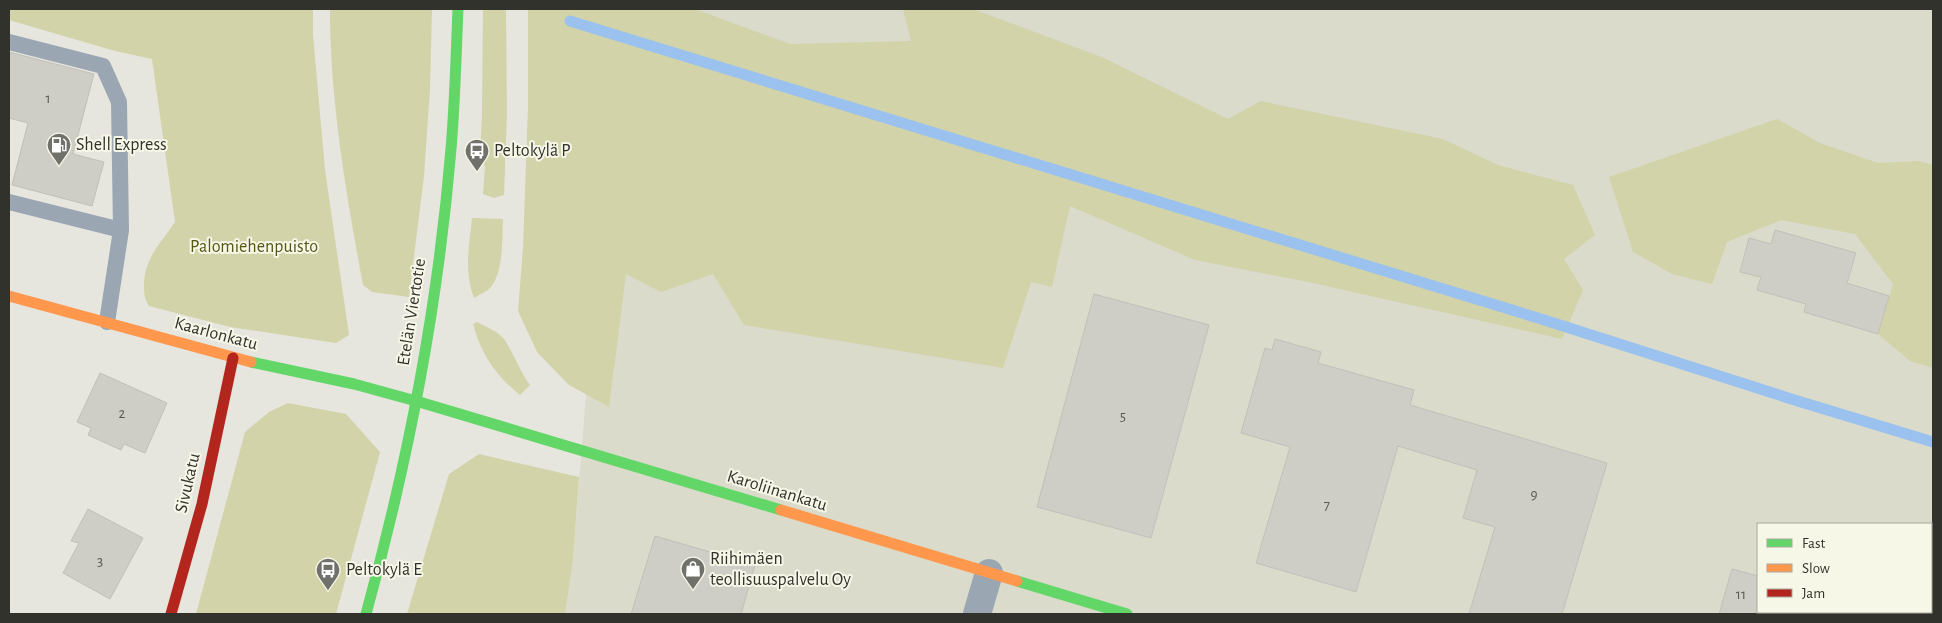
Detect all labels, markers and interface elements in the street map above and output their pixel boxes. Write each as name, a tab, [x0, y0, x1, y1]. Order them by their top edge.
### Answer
house number: 1	[45, 91, 51, 106]
fuel station icon: Shell Express	[46, 132, 72, 166]
place label: Shell Express	[76, 136, 167, 154]
bus stop icon: Peltokylä P	[464, 138, 490, 172]
place label: Peltokylä P	[494, 142, 571, 160]
park label: Palomiehenpuisto	[190, 238, 318, 256]
street label: Etelän Viertotie	[395, 257, 429, 367]
street label: Kaarlonkatu	[172, 314, 260, 354]
house number: 2	[119, 406, 126, 421]
house number: 5	[1120, 409, 1126, 424]
street label: Sivukatu	[172, 451, 204, 515]
street label: Karoliinankatu	[725, 467, 829, 515]
house number: 9	[1530, 487, 1538, 502]
house number: 7	[1324, 498, 1330, 513]
legend	[1757, 523, 1932, 613]
text: Fast	[1802, 536, 1826, 551]
place label: Riihimäen teollisuuspalvelu Oy	[710, 550, 851, 589]
house number: 3	[97, 554, 103, 569]
shop icon: Riihimäen teollisuuspalvelu Oy	[680, 556, 706, 590]
bus stop icon: Peltokylä E	[315, 557, 341, 591]
place label: Peltokylä E	[346, 561, 422, 579]
text: Slow	[1802, 561, 1830, 576]
text: Jam	[1802, 586, 1825, 601]
house number: 11	[1736, 587, 1746, 602]

